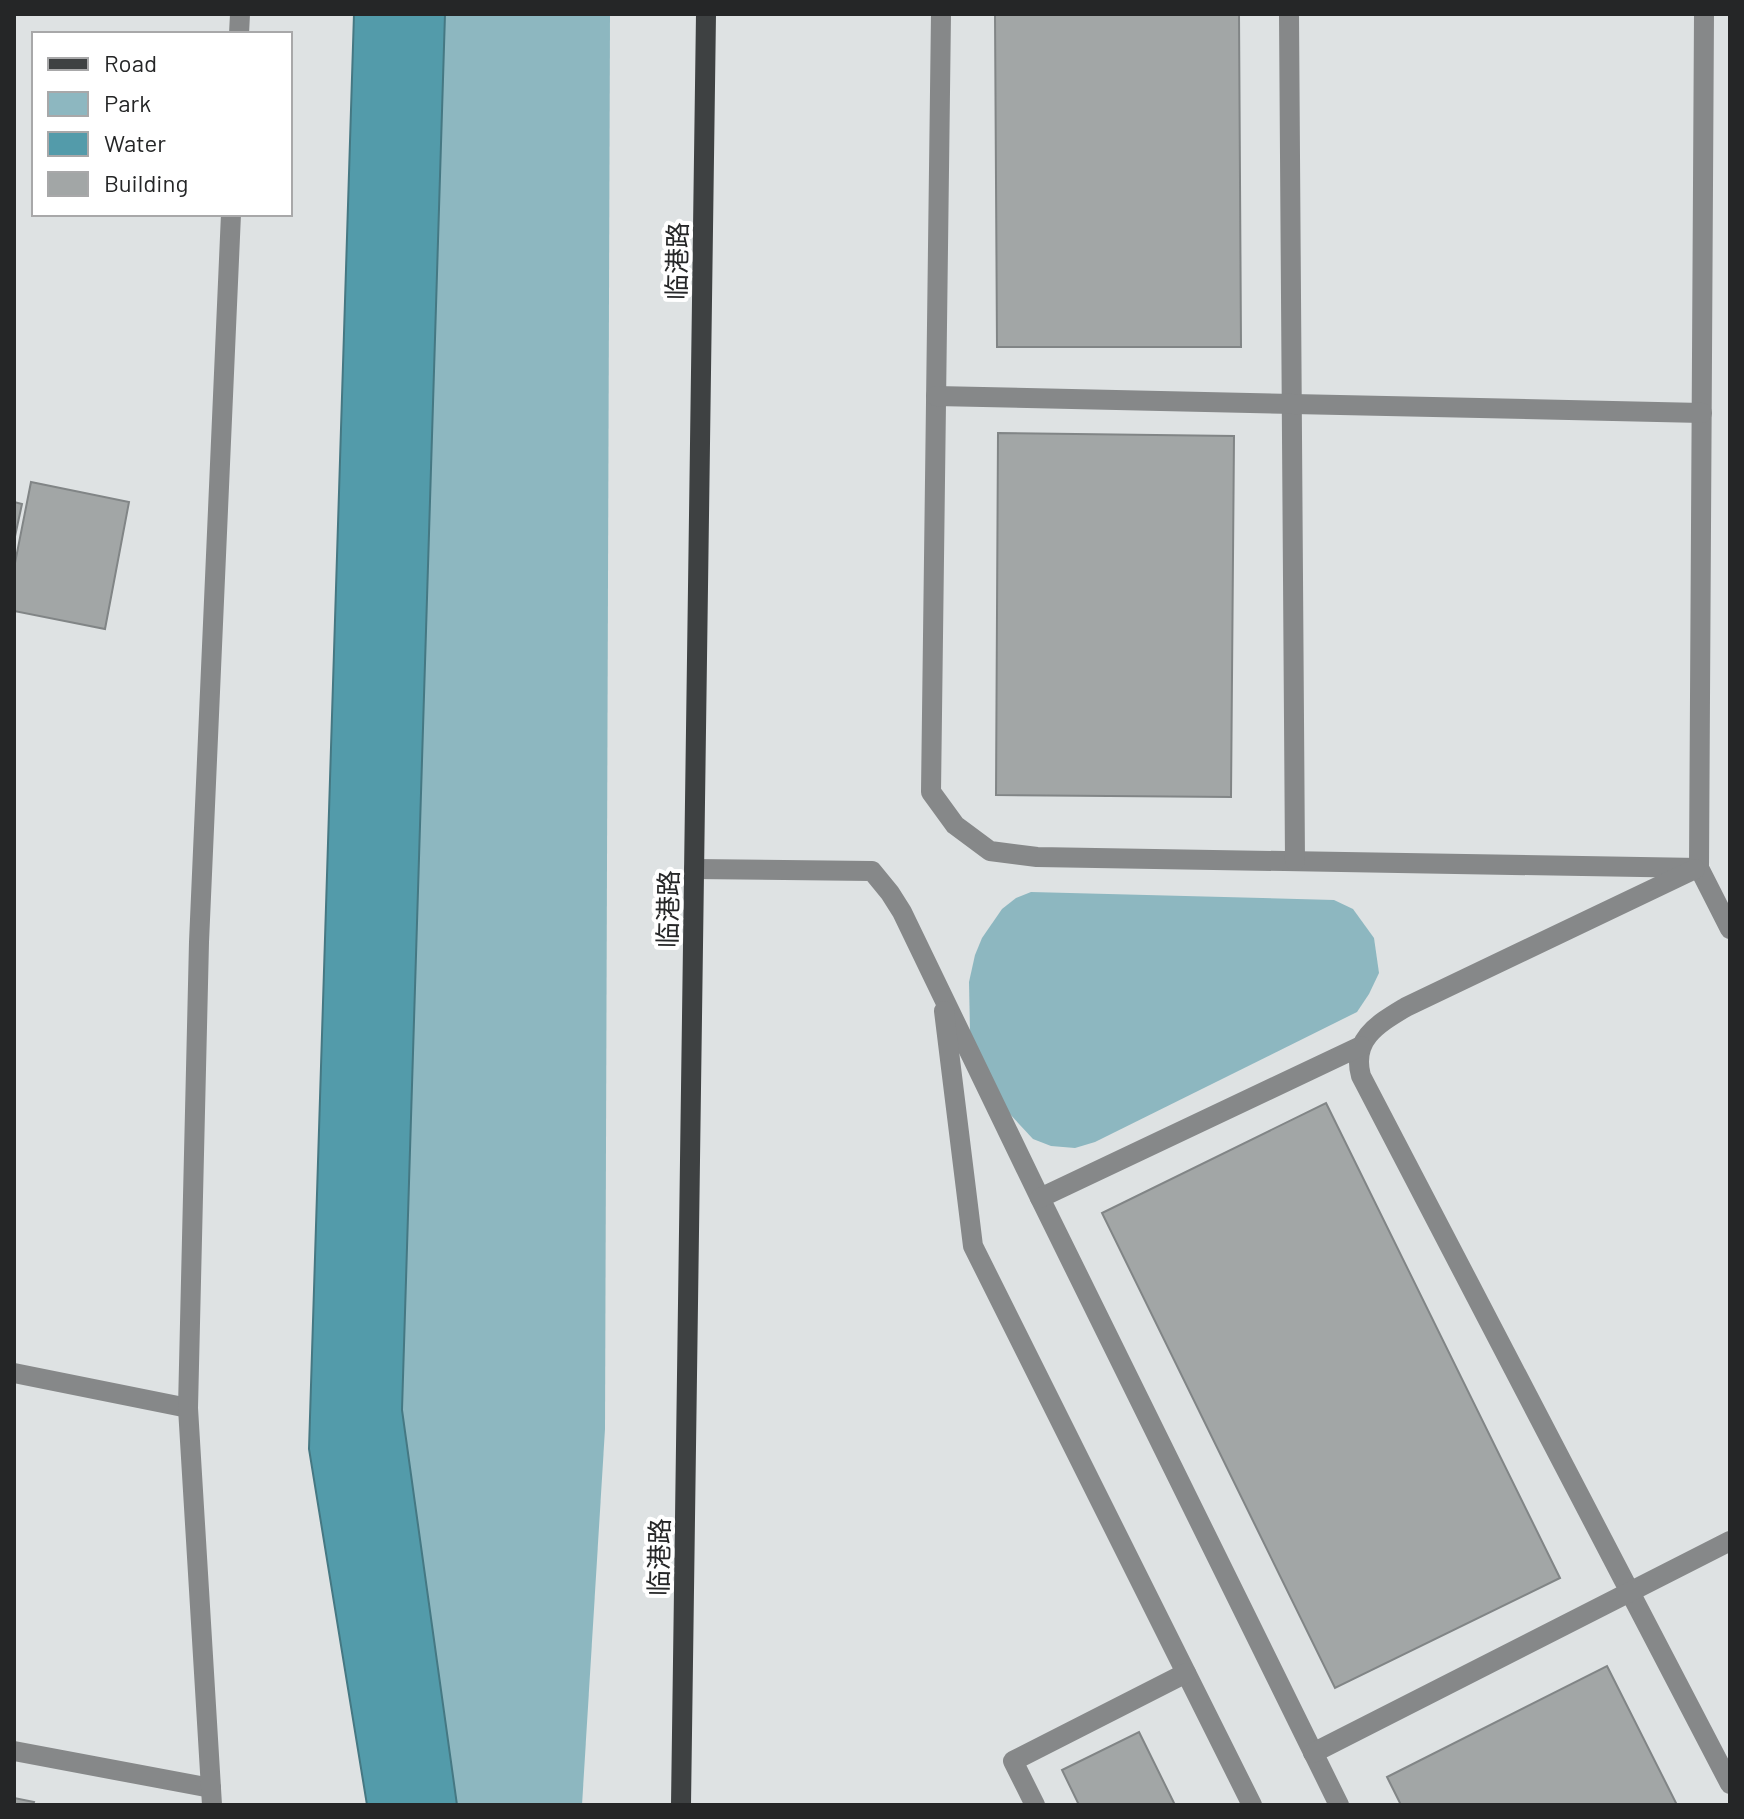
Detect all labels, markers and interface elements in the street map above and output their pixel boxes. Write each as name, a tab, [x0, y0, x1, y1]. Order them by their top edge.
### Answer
legend	[32, 32, 292, 216]
text: Road	[104, 48, 157, 77]
text: Park	[104, 88, 151, 117]
text: Water	[104, 128, 166, 157]
text: Building	[104, 168, 188, 197]
street label: 临港路	[660, 222, 692, 300]
street label: 临港路	[651, 870, 683, 948]
street label: 临港路	[642, 1518, 674, 1596]

